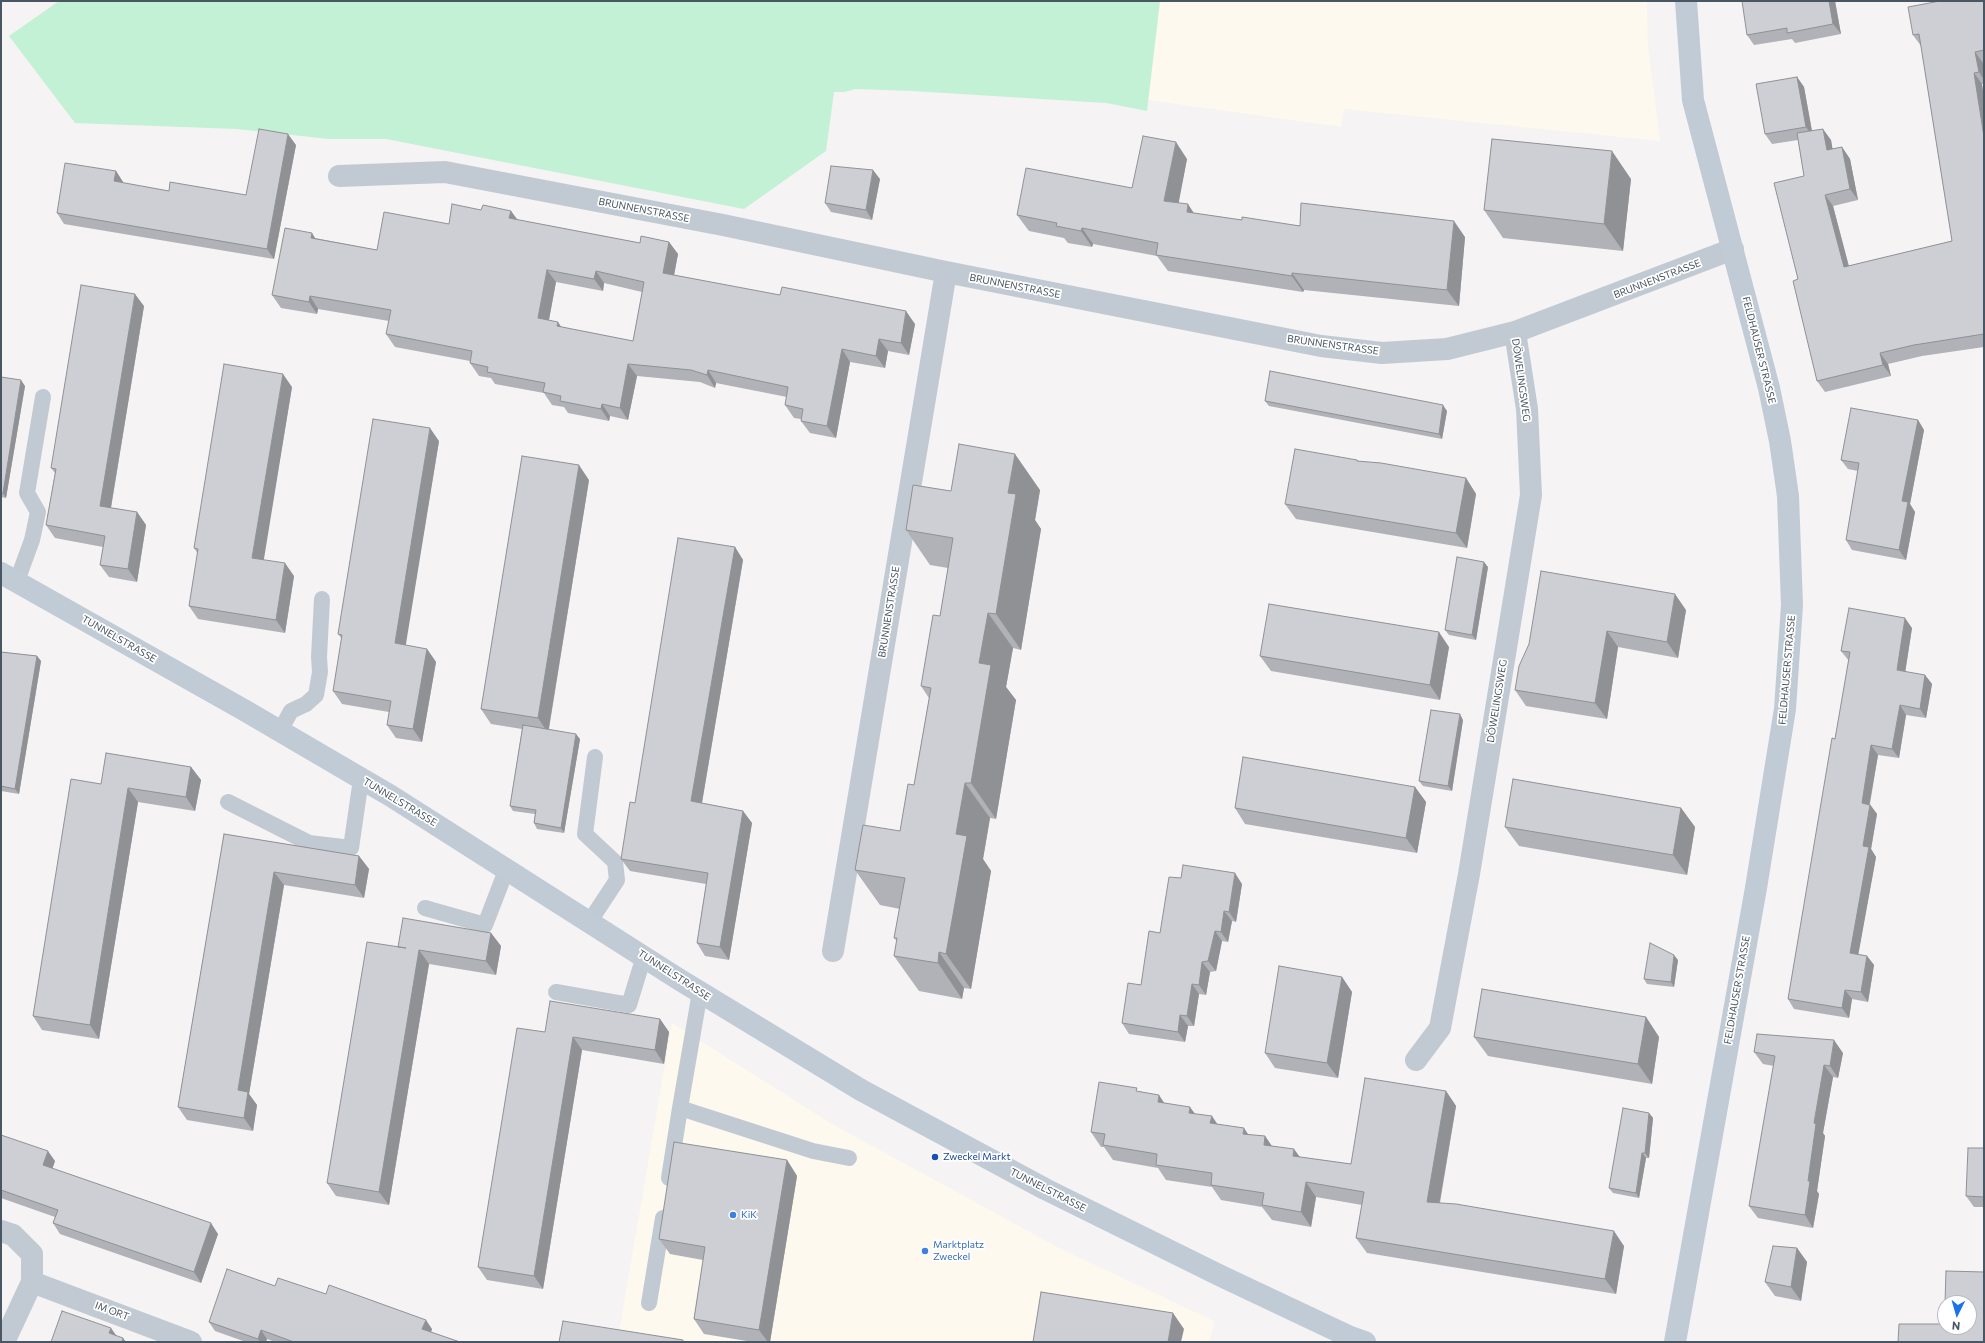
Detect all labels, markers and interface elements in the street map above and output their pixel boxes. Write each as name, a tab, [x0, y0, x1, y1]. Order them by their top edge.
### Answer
street label: BRUNNENSTRASSE	[598, 195, 690, 225]
street label: BRUNNENSTRASSE	[1612, 257, 1702, 301]
street label: BRUNNENSTRASSE	[969, 271, 1061, 301]
street label: FELDHAUSER STRASSE	[1740, 295, 1778, 405]
street label: BRUNNENSTRASSE	[1286, 333, 1380, 357]
street label: DÖWELINGSWEG	[1509, 338, 1533, 422]
street label: BRUNNENSTRASSE	[876, 566, 902, 658]
street label: TUNNELSTRASSE	[80, 613, 158, 665]
street label: FELDHAUSER STRASSE	[1776, 615, 1798, 725]
street label: DÖWELINGSWEG	[1485, 659, 1509, 743]
street label: TUNNELSTRASSE	[361, 775, 439, 829]
street label: FELDHAUSER STRASSE	[1722, 935, 1752, 1045]
street label: TUNNELSTRASSE	[636, 947, 712, 1003]
place label: Zweckel Markt	[943, 1151, 1011, 1163]
marker: Zweckel Markt	[930, 1152, 940, 1162]
street label: TUNNELSTRASSE	[1008, 1166, 1088, 1214]
place label: KiK	[741, 1209, 757, 1221]
marker: KiK	[728, 1210, 738, 1220]
place label: Marktplatz Zweckel	[933, 1239, 984, 1262]
marker: Marktplatz Zweckel	[920, 1246, 930, 1256]
north arrow	[1937, 1295, 1977, 1335]
street label: IM ORT	[93, 1299, 131, 1323]
text: N	[1951, 1320, 1961, 1333]

